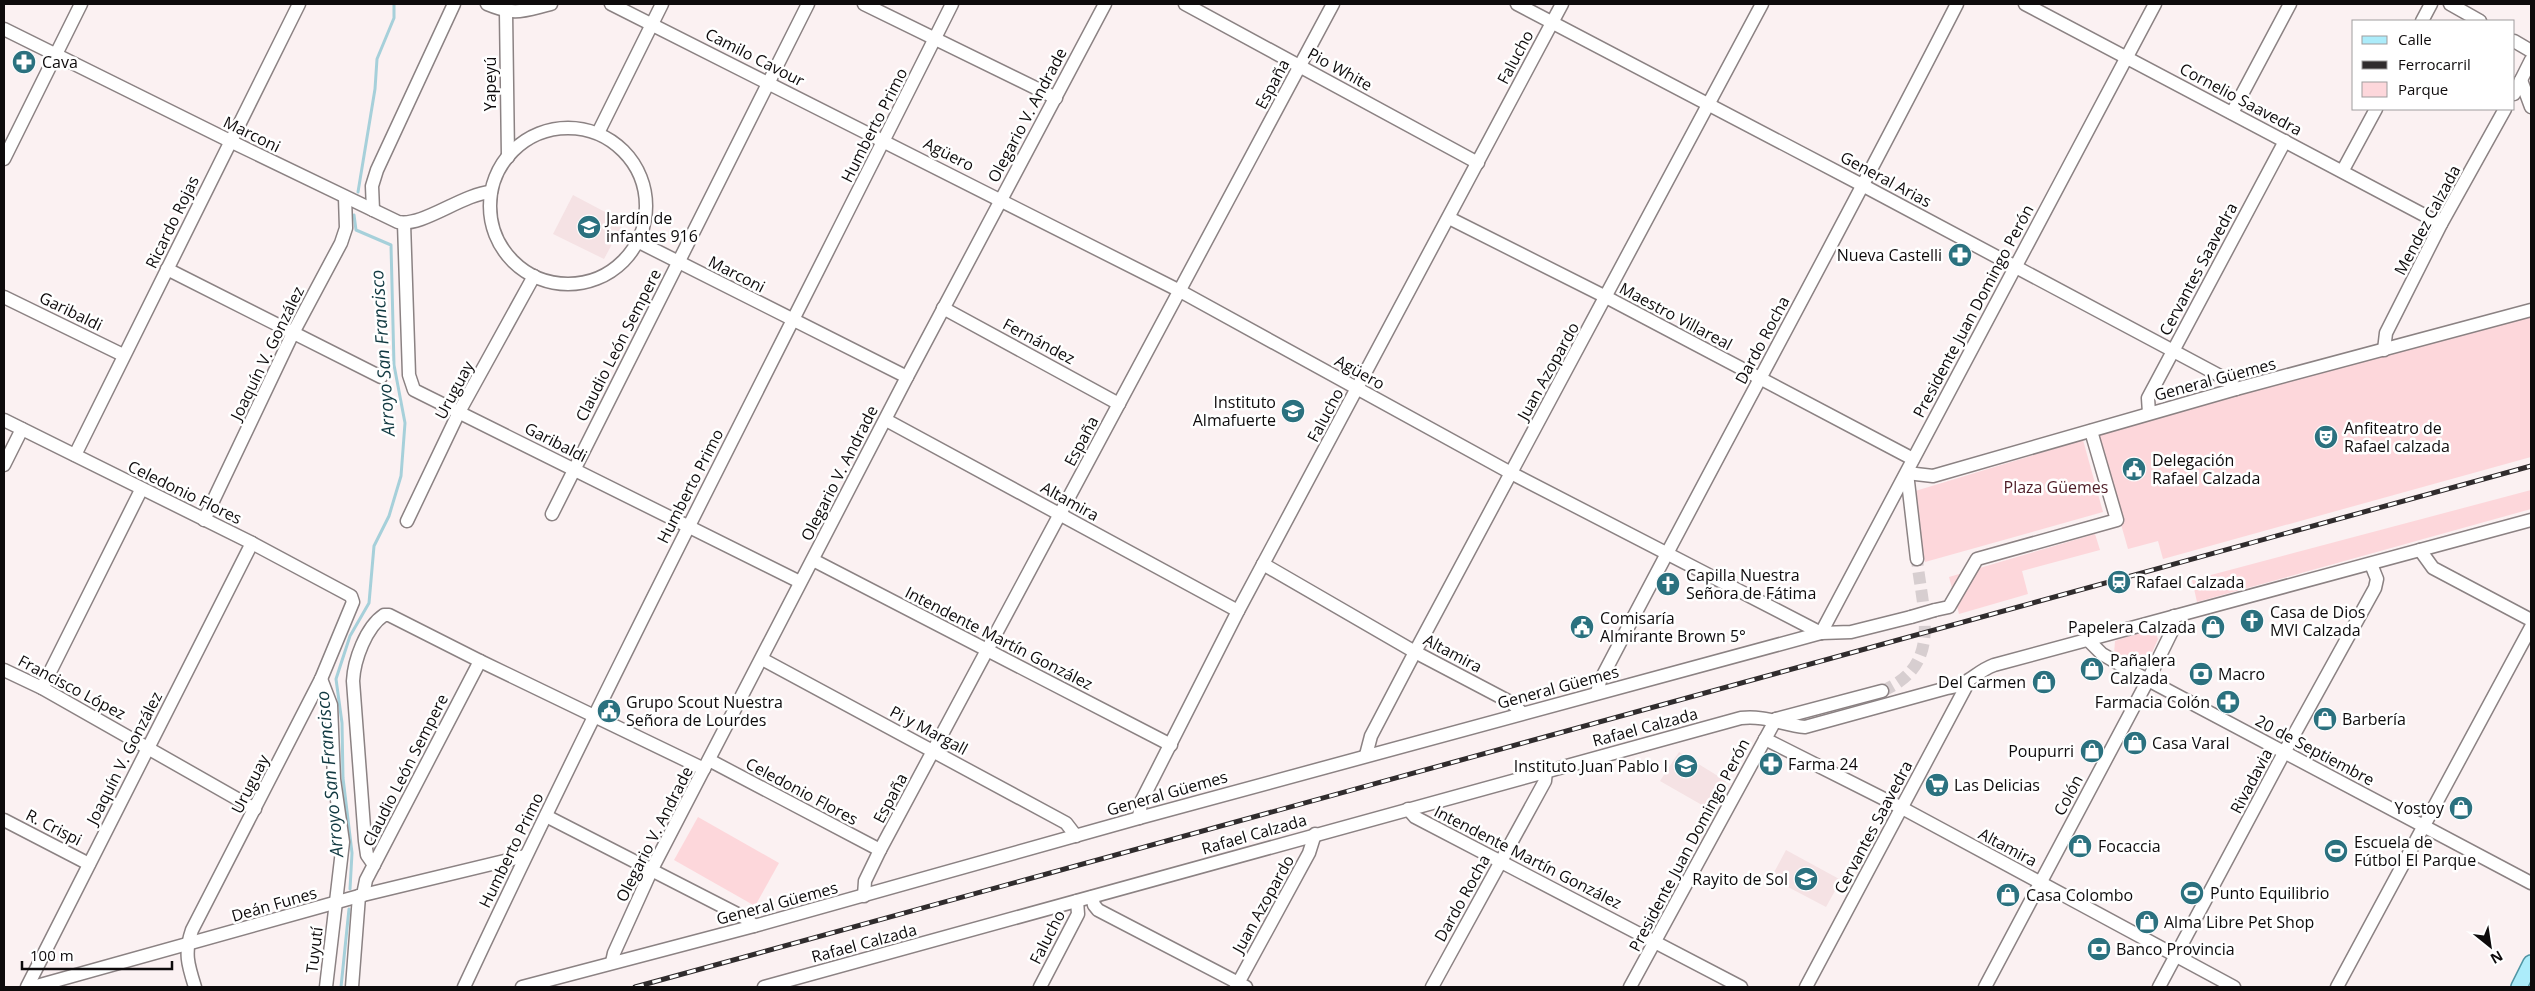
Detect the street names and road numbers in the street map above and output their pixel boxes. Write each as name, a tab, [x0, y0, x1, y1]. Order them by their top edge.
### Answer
street label: Camilo Cavour	[702, 23, 809, 92]
street label: Falucho	[1492, 26, 1538, 88]
street label: Pio White	[1304, 42, 1376, 96]
street label: Olegario V. Andrade	[982, 44, 1072, 186]
street label: España	[1250, 55, 1294, 113]
street label: Yapeyú	[479, 57, 501, 111]
street label: Cornelio Saavedra	[2176, 57, 2306, 141]
street label: Humberto Primo	[836, 64, 912, 186]
street label: Marconi	[220, 111, 284, 157]
street label: Agüero	[920, 132, 978, 176]
street label: General Arias	[1837, 146, 1935, 212]
street label: Mendez Calzada	[2389, 161, 2465, 279]
street label: Ricardo Rojas	[140, 172, 204, 272]
street label: Cervantes Saavedra	[2154, 199, 2242, 339]
street label: Presidente Juan Domingo Perón	[1907, 201, 2039, 421]
street label: Marconi	[705, 250, 769, 298]
street label: Claudio León Sempere	[570, 265, 666, 425]
street label: Maestro Villareal	[1616, 277, 1736, 355]
street label: Joaquín V. González	[224, 282, 309, 425]
street label: Garibaldi	[36, 286, 106, 336]
street label: Dardo Rocha	[1730, 292, 1794, 388]
street label: Fernández	[999, 313, 1079, 369]
street label: Juan Azopardo	[1511, 318, 1584, 426]
street label: Agüero	[1331, 349, 1389, 395]
street label: General Güemes	[2152, 352, 2278, 406]
street label: Uruguay	[429, 356, 479, 423]
street label: Falucho	[1302, 384, 1348, 446]
street label: Olegario V. Andrade	[795, 402, 883, 544]
street label: España	[1059, 412, 1103, 470]
street label: Garibaldi	[521, 417, 591, 467]
street label: Humberto Primo	[652, 425, 728, 547]
street label: Celedonio Flores	[124, 455, 246, 529]
street label: Altamira	[1037, 476, 1103, 526]
street label: Intendente Martín González	[901, 581, 1097, 695]
street label: Altamira	[1420, 628, 1486, 678]
street label: Francisco López	[15, 649, 129, 725]
street label: General Güemes	[1495, 660, 1621, 714]
street label: Joaquín V. González	[80, 688, 167, 830]
street label: Claudio León Sempere	[357, 690, 453, 850]
street label: Pi y Margall	[886, 700, 972, 760]
street label: Rafael Calzada	[1590, 702, 1700, 752]
street label: 20 de Septiembre	[2252, 709, 2378, 791]
street label: Presidente Juan Domingo Perón	[1623, 735, 1755, 955]
street label: Rivadavia	[2225, 745, 2277, 817]
street label: Uruguay	[226, 750, 275, 817]
street label: Celedonio Flores	[742, 752, 862, 830]
street label: Cervantes Saavedra	[1829, 757, 1917, 897]
street label: Olegario V. Andrade	[610, 763, 698, 905]
street label: General Güemes	[1104, 765, 1230, 821]
street label: España	[868, 769, 912, 827]
street label: Colón	[2048, 771, 2088, 819]
street label: Humberto Primo	[474, 789, 548, 911]
street label: Intendente Martín González	[1430, 800, 1626, 914]
street label: R. Crispi	[22, 804, 86, 850]
street label: Rafael Calzada	[1199, 809, 1309, 859]
street label: Altamira	[1975, 822, 2041, 872]
street label: Dardo Rocha	[1429, 850, 1495, 946]
street label: Juan Azopardo	[1226, 851, 1299, 959]
street label: General Güemes	[714, 876, 840, 930]
street label: Deán Funes	[229, 881, 319, 927]
street label: Falucho	[1024, 906, 1070, 968]
street label: Rafael Calzada	[809, 918, 919, 968]
street label: Tuyutí	[300, 925, 328, 974]

